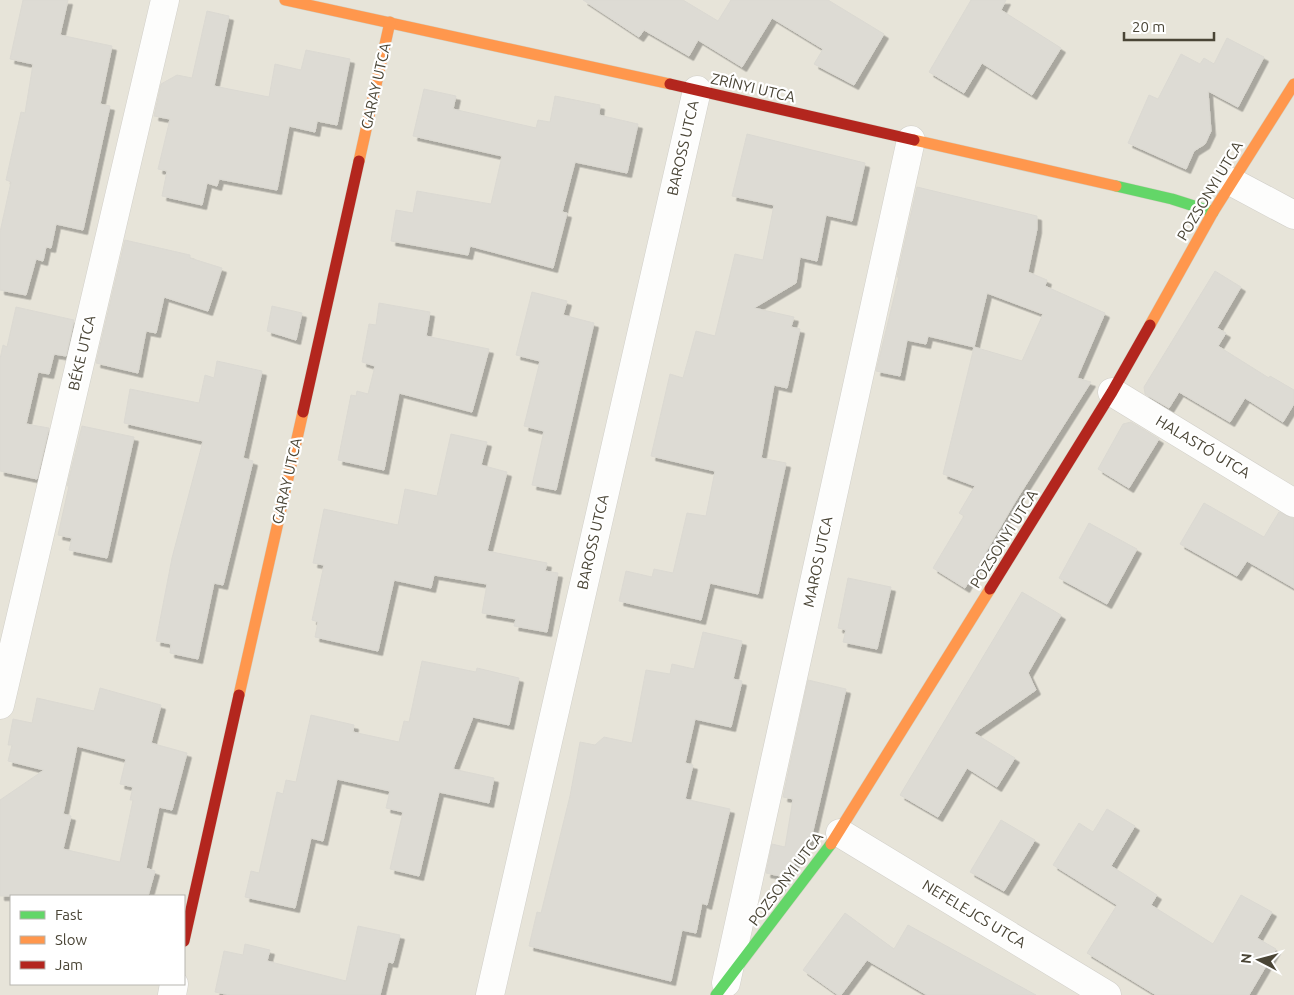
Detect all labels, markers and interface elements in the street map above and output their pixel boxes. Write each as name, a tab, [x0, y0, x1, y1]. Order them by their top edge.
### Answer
scale bar	[1124, 10, 1214, 42]
text: 20 m	[1132, 18, 1165, 35]
street label: GARAY UTCA	[357, 41, 394, 131]
street label: ZRÍNYI UTCA	[709, 70, 797, 106]
street label: BAROSS UTCA	[663, 98, 702, 197]
street label: POZSONYI UTCA	[1173, 138, 1246, 244]
street label: BÉKE UTCA	[65, 313, 98, 392]
street label: HALASTÓ UTCA	[1153, 412, 1254, 482]
street label: GARAY UTCA	[268, 436, 305, 526]
street label: POZSONYI UTCA	[966, 486, 1041, 591]
street label: BAROSS UTCA	[573, 492, 612, 591]
street label: MAROS UTCA	[800, 515, 836, 609]
street label: POZSONYI UTCA	[745, 828, 827, 929]
street label: NEFELEJCS UTCA	[920, 876, 1029, 951]
legend	[10, 895, 185, 985]
text: Fast	[55, 906, 83, 923]
text: Slow	[55, 931, 88, 948]
north arrow	[1234, 935, 1284, 985]
text: N	[1238, 953, 1255, 965]
text: Jam	[55, 956, 83, 973]

